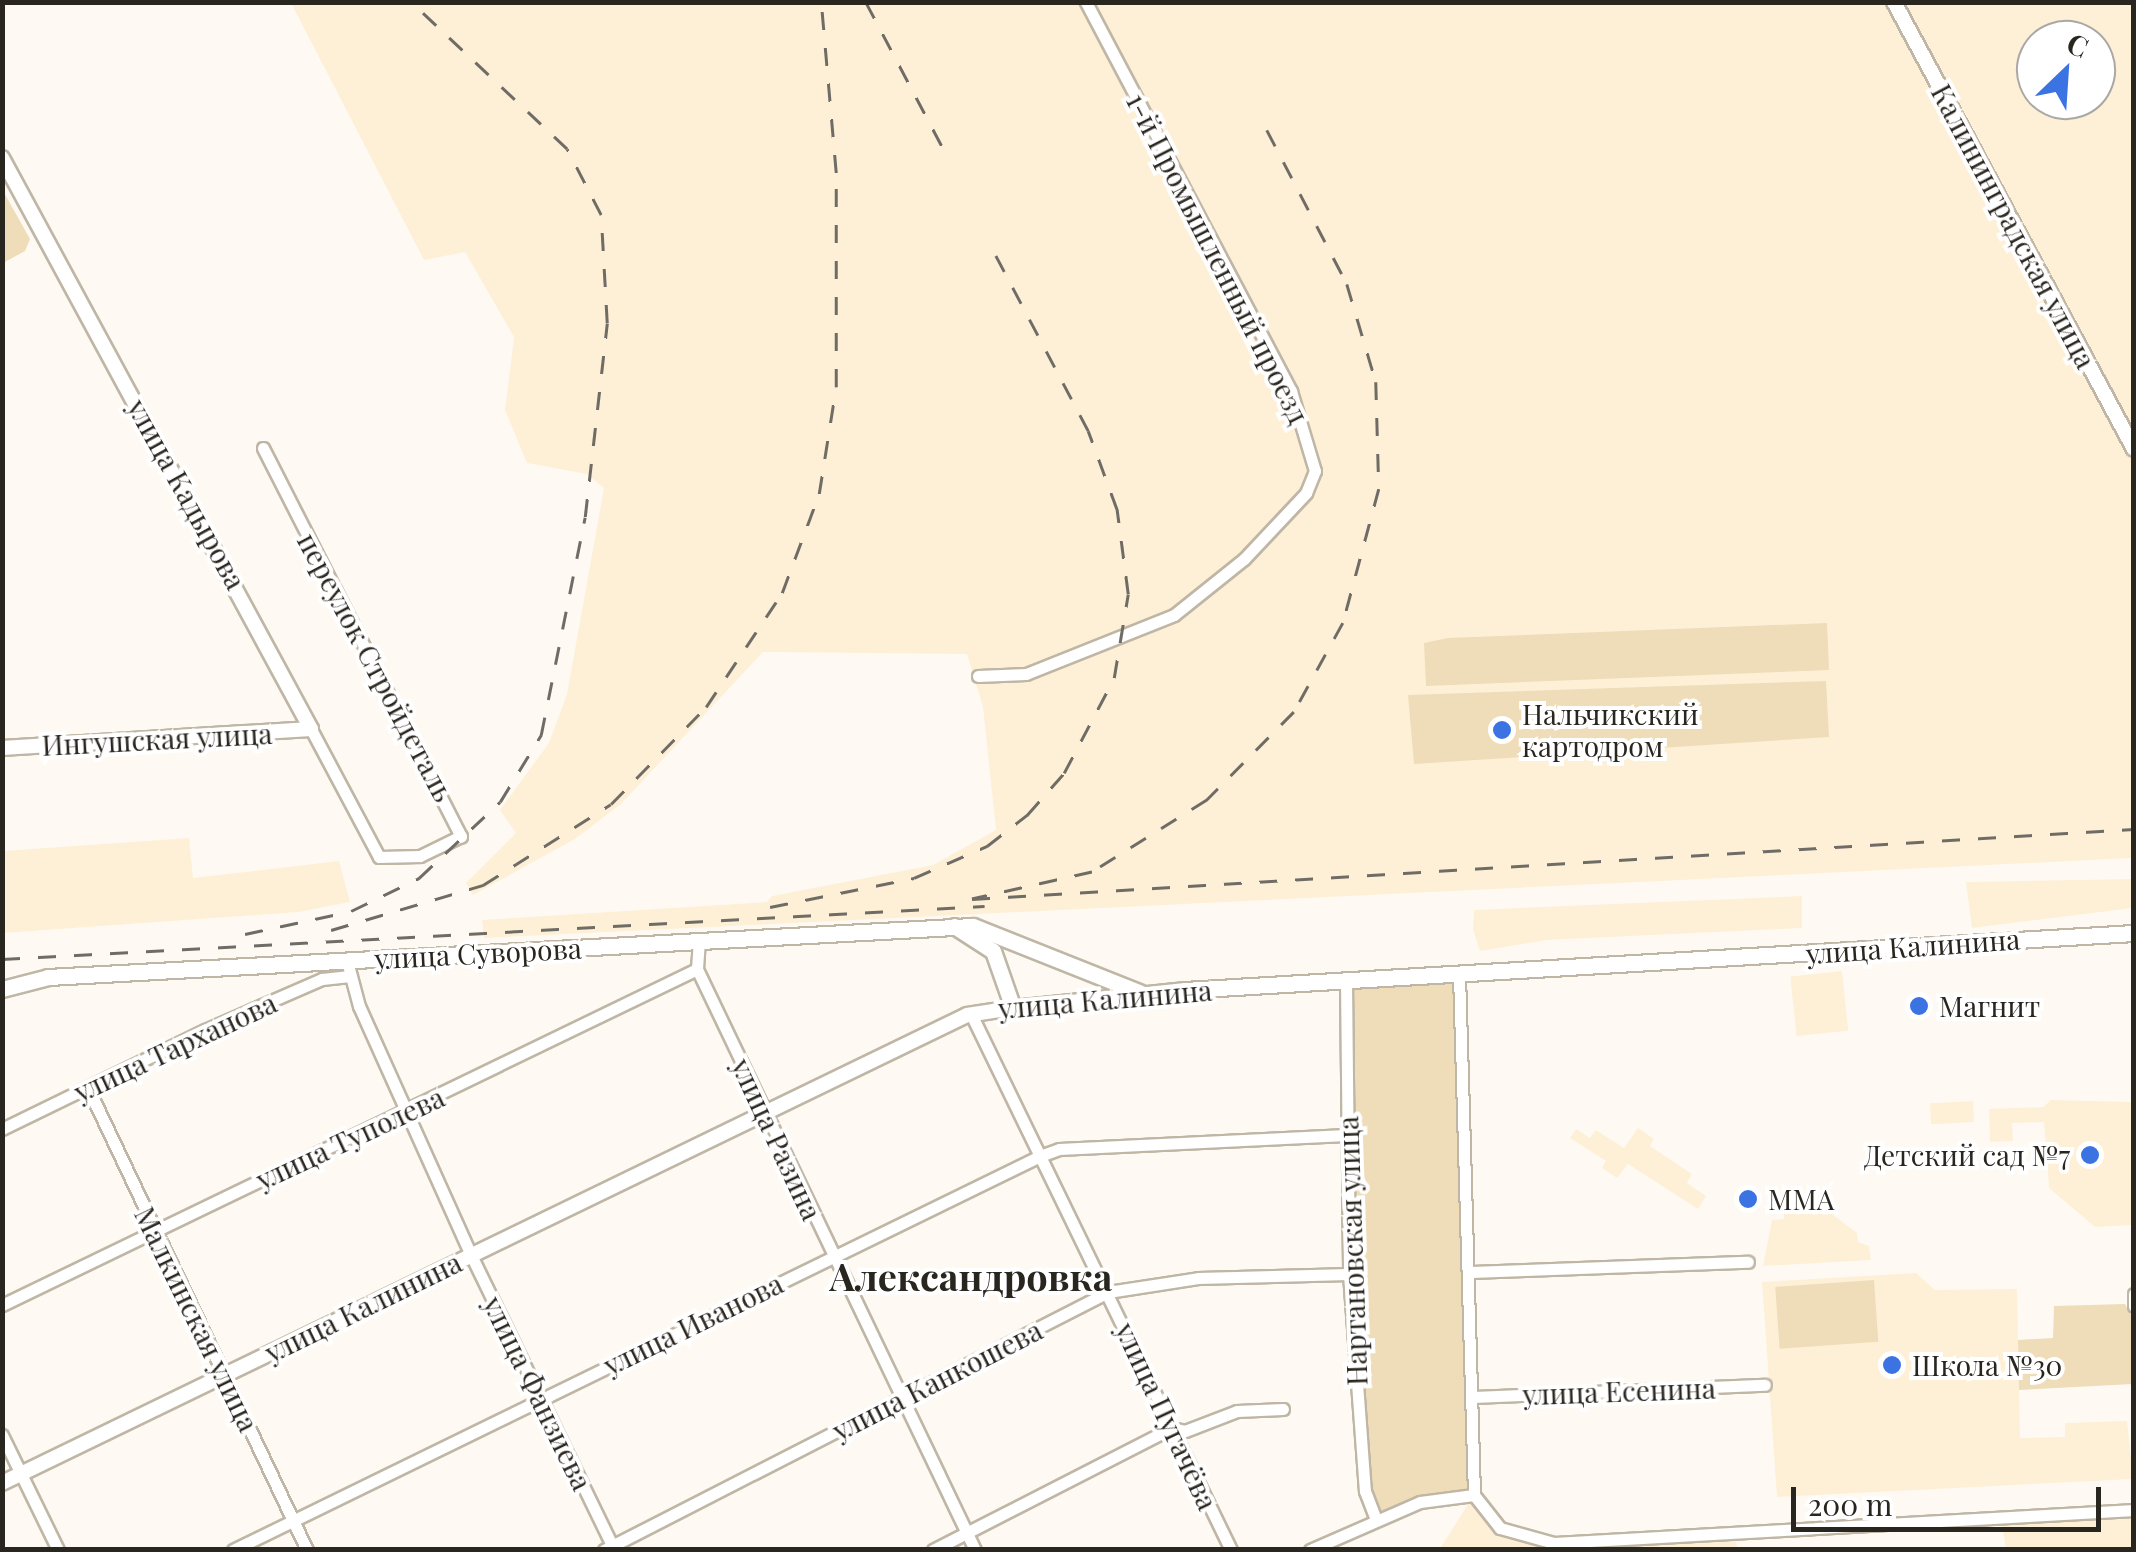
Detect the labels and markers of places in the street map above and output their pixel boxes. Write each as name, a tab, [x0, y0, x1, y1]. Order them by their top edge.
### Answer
place label: Нальчикский картодром	[1522, 697, 1698, 763]
marker: Нальчикский картодром	[1491, 719, 1513, 741]
place label: Магнит	[1939, 989, 2040, 1023]
marker: Магнит	[1908, 995, 1930, 1017]
place label: Детский сад №7	[1864, 1138, 2070, 1172]
marker: Детский сад №7	[2079, 1144, 2101, 1166]
place label: MMA	[1768, 1182, 1834, 1216]
marker: MMA	[1737, 1188, 1759, 1210]
place label: Школа №30	[1912, 1348, 2062, 1382]
marker: Школа №30	[1881, 1354, 1903, 1376]

